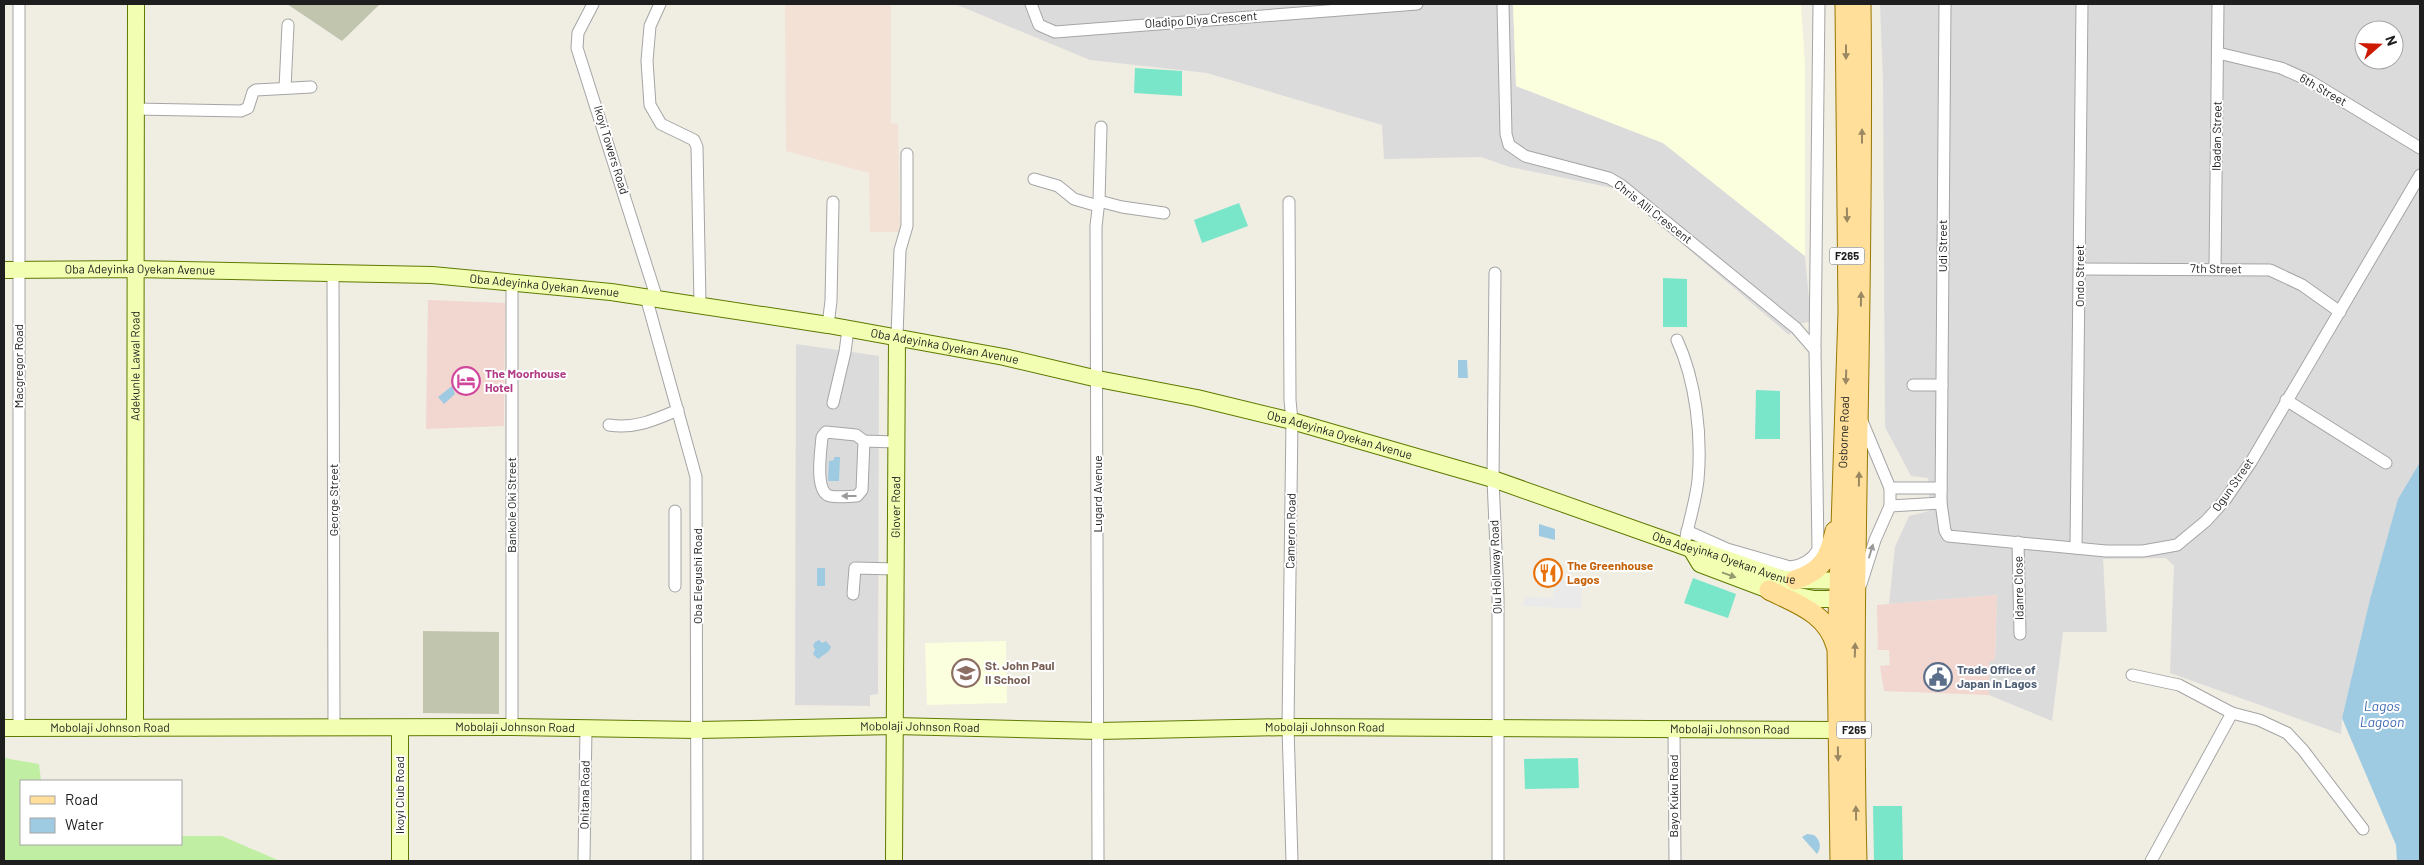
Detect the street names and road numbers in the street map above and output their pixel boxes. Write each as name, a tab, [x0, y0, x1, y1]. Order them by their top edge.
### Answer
street label: Oladipo Diya Crescent	[1144, 8, 1258, 30]
street label: 6th Street	[2297, 70, 2350, 108]
street label: Ibadan Street	[2208, 101, 2224, 171]
street label: Ikoyi Towers Road	[592, 103, 632, 196]
street label: Chris Alli Crescent	[1612, 177, 1695, 246]
street label: Udi Street	[1935, 220, 1949, 272]
street label: Ondo Street	[2072, 245, 2086, 307]
road number: F265	[1830, 248, 1864, 264]
street label: Oba Adeyinka Oyekan Avenue	[65, 261, 215, 277]
street label: 7th Street	[2190, 261, 2242, 275]
street label: Oba Adeyinka Oyekan Avenue	[469, 271, 620, 299]
street label: Adekunle Lawal Road	[127, 311, 142, 421]
street label: Macgregor Road	[11, 324, 25, 408]
street label: Oba Adeyinka Oyekan Avenue	[870, 325, 1020, 366]
street label: Osborne Road	[1835, 396, 1851, 469]
street label: Oba Adeyinka Oyekan Avenue	[1266, 407, 1414, 461]
street label: Lugard Avenue	[1090, 455, 1104, 533]
street label: Ogun Street	[2209, 455, 2256, 514]
street label: Bankole Oki Street	[504, 457, 518, 553]
street label: George Street	[326, 464, 340, 536]
street label: Glover Road	[888, 476, 902, 538]
street label: Cameron Road	[1282, 493, 1298, 569]
street label: Olu Holloway Road	[1486, 520, 1504, 614]
street label: Oba Elegushi Road	[690, 528, 704, 624]
street label: Oba Adeyinka Oyekan Avenue	[1651, 528, 1797, 586]
street label: Idanre Close	[2010, 556, 2026, 620]
street label: Mobolaji Johnson Road	[860, 718, 980, 734]
street label: Mobolaji Johnson Road	[455, 719, 575, 734]
street label: Mobolaji Johnson Road	[1265, 719, 1385, 734]
street label: Mobolaji Johnson Road	[50, 720, 170, 734]
street label: Mobolaji Johnson Road	[1670, 721, 1790, 736]
road number: F265	[1836, 722, 1872, 738]
street label: Bayo Kuku Road	[1666, 755, 1680, 837]
street label: Ikoyi Club Road	[392, 756, 406, 834]
street label: Onitana Road	[576, 760, 592, 830]

